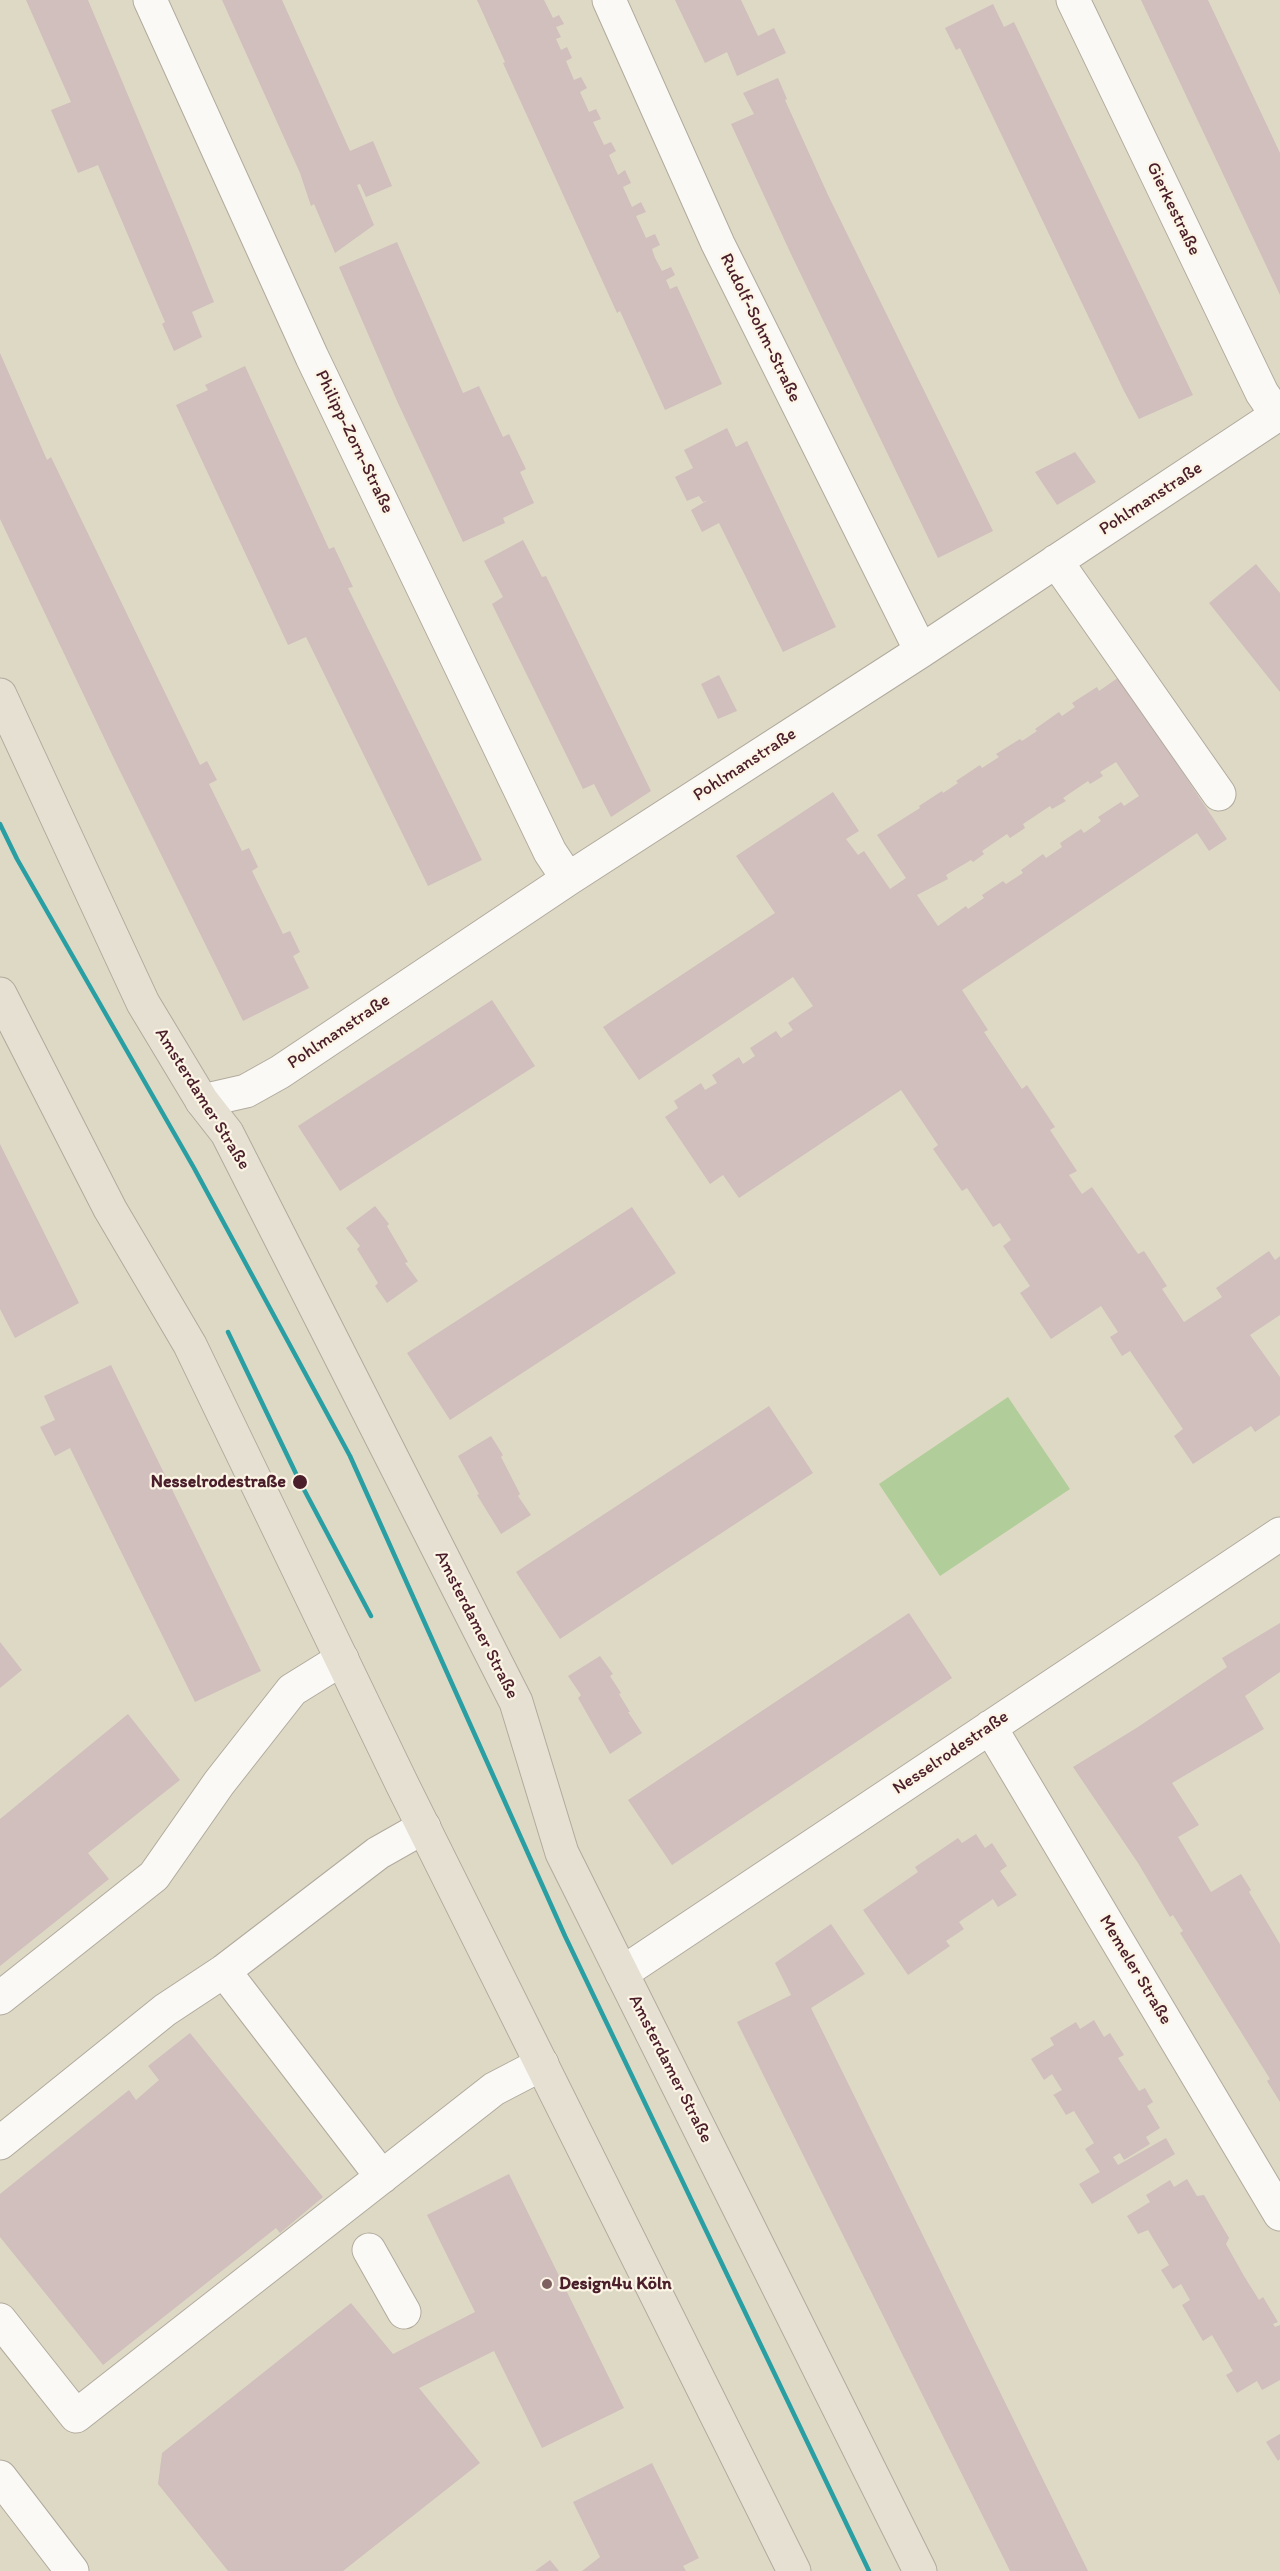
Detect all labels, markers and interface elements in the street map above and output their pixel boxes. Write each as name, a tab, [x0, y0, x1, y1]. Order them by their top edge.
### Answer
street label: Gierkestraße	[1141, 159, 1205, 259]
street label: Rudolf-Sohm-Straße	[715, 250, 805, 406]
street label: Philipp-Zorn-Straße	[310, 367, 398, 517]
street label: Pohlmanstraße	[1095, 458, 1207, 540]
street label: Pohlmanstraße	[689, 724, 801, 806]
street label: Pohlmanstraße	[284, 990, 394, 1074]
street label: Amsterdamer Straße	[150, 1024, 254, 1174]
place label: Nesselrodestraße	[151, 1471, 286, 1493]
marker: Nesselrodestraße	[291, 1473, 309, 1491]
street label: Amsterdamer Straße	[429, 1547, 523, 1703]
street label: Nesselrodestraße	[889, 1706, 1013, 1800]
street label: Memeler Straße	[1094, 1911, 1176, 2029]
street label: Amsterdamer Straße	[623, 1991, 717, 2147]
place label: Design4u Köln	[559, 2273, 672, 2295]
marker: Design4u Köln	[540, 2277, 554, 2291]

